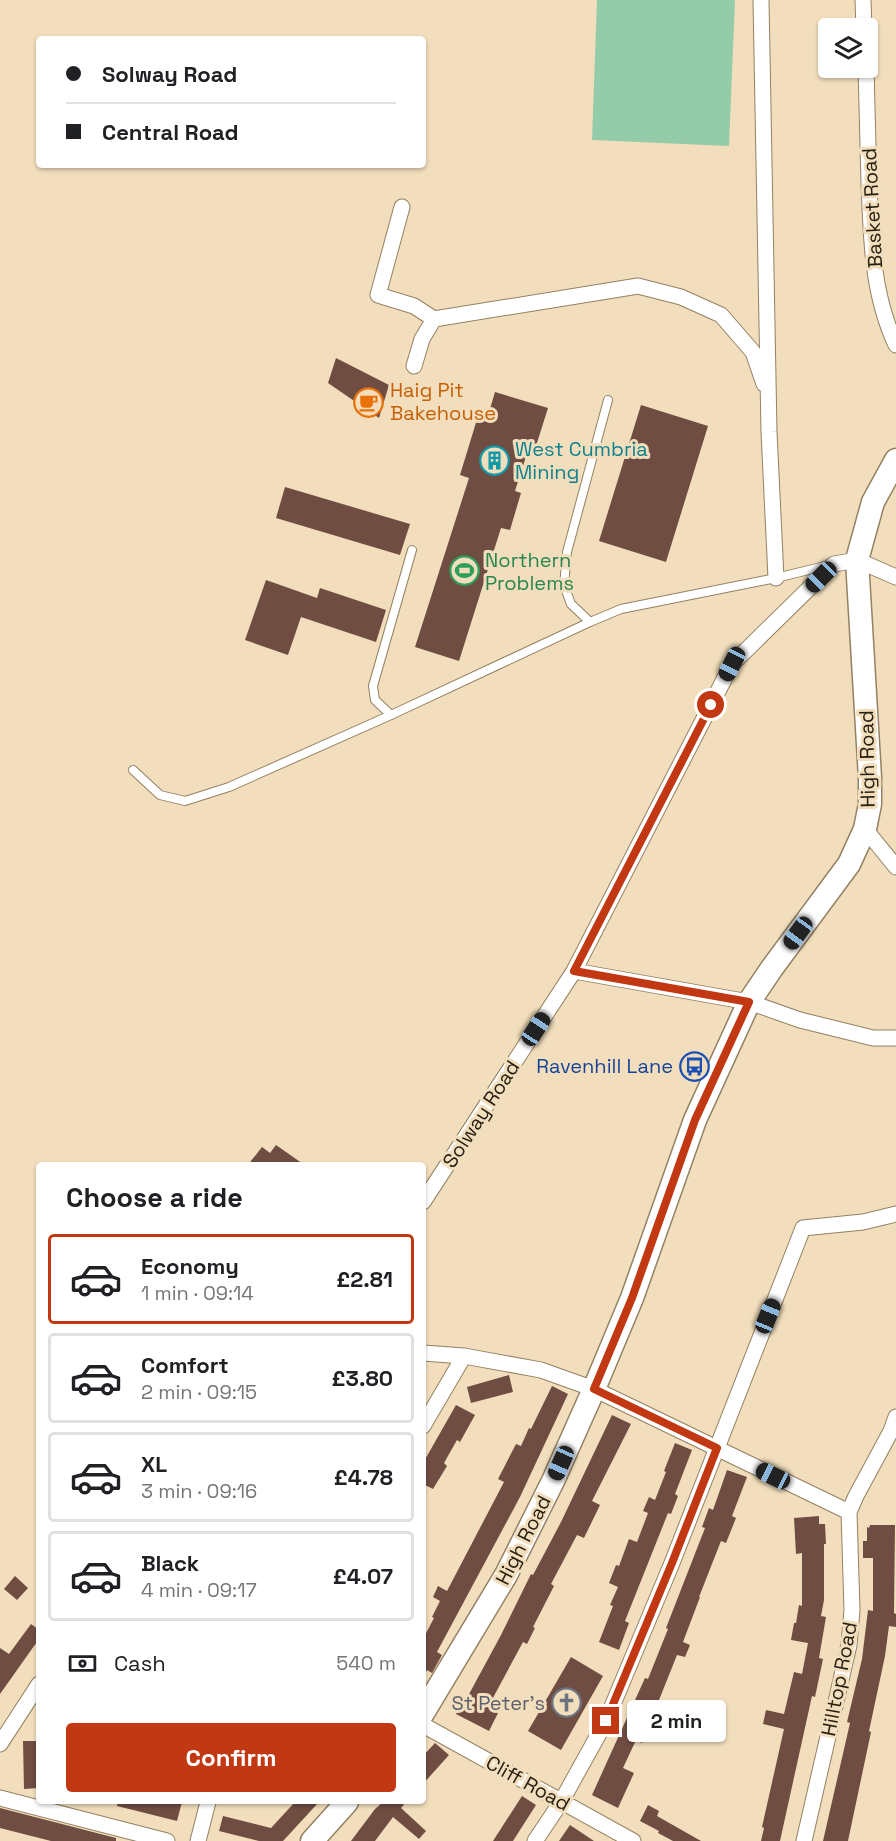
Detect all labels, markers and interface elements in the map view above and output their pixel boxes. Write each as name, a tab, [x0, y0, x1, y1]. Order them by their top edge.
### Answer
map controls	[818, 18, 878, 78]
button: layers	[818, 18, 878, 78]
text: Solway Road	[102, 60, 237, 88]
text: Central Road	[102, 118, 239, 146]
street label: Basket Road	[856, 147, 888, 269]
place label: Haig Pit Bakehouse	[390, 377, 496, 426]
cafe icon: Haig Pit Bakehouse	[353, 386, 385, 418]
place label: West Cumbria Mining	[515, 436, 648, 485]
building icon: West Cumbria Mining	[478, 445, 510, 477]
place label: Northern Problems	[485, 547, 574, 596]
sports icon: Northern Problems	[448, 555, 480, 587]
car	[802, 558, 840, 596]
car	[716, 644, 748, 684]
route start	[697, 691, 724, 718]
street label: High Road	[853, 710, 881, 808]
car	[780, 913, 816, 953]
car	[519, 1009, 553, 1049]
bus stop icon: Ravenhill Lane	[678, 1050, 710, 1082]
place label: Ravenhill Lane	[536, 1053, 673, 1079]
street label: Solway Road	[437, 1055, 525, 1173]
text: Choose a ride	[66, 1180, 243, 1215]
icon: car	[69, 1252, 123, 1306]
text: Economy	[141, 1252, 239, 1280]
text: £2.81	[336, 1265, 393, 1293]
text: 1 min · 09:14	[141, 1280, 254, 1306]
car	[753, 1296, 783, 1336]
icon: car	[69, 1351, 123, 1405]
text: Comfort	[141, 1351, 229, 1379]
text: £3.80	[332, 1364, 393, 1392]
text: 2 min · 09:15	[141, 1379, 257, 1405]
car	[545, 1443, 577, 1483]
icon: car	[69, 1450, 123, 1504]
text: XL	[141, 1450, 167, 1478]
car	[753, 1460, 793, 1492]
text: £4.78	[334, 1463, 393, 1491]
text: 3 min · 09:16	[141, 1478, 257, 1504]
street label: High Road	[489, 1491, 557, 1589]
icon: car	[69, 1549, 123, 1603]
text: Black	[141, 1549, 199, 1577]
text: £4.07	[333, 1562, 393, 1590]
text: 4 min · 09:17	[141, 1577, 257, 1603]
street label: Hilltop Road	[815, 1620, 863, 1738]
icon: cash	[66, 1647, 99, 1680]
text: Cash	[114, 1649, 166, 1677]
text: 540 m	[336, 1650, 396, 1676]
church icon: St Peter's	[550, 1687, 582, 1719]
place label: St Peter's	[452, 1690, 545, 1716]
callout: 2 min	[627, 1700, 726, 1742]
route end	[592, 1707, 619, 1734]
text: 2 min	[651, 1708, 702, 1734]
button: Confirm	[66, 1723, 396, 1792]
street label: Cliff Road	[481, 1749, 575, 1817]

